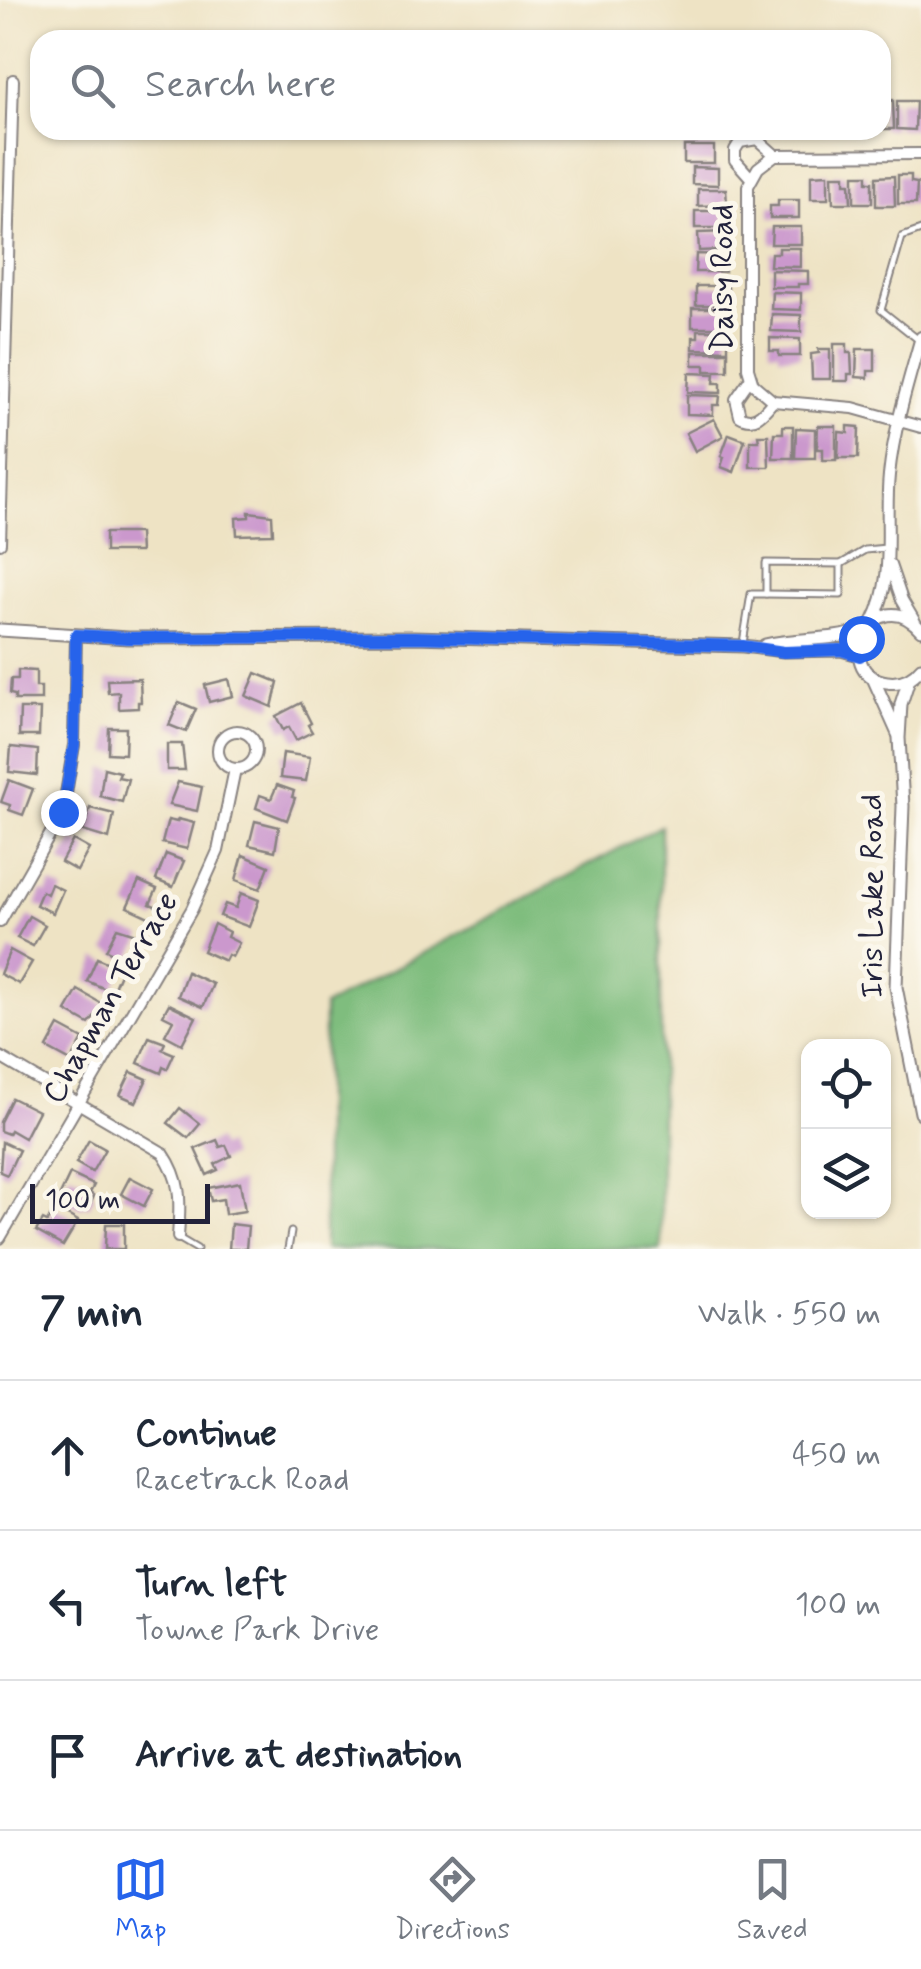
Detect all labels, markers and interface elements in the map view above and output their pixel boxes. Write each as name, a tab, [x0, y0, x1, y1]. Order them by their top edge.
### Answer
search box	[30, 30, 891, 140]
icon: search	[65, 58, 120, 113]
text: Search here	[145, 61, 336, 110]
street label: Daisy Road	[702, 204, 744, 352]
route start	[839, 616, 885, 662]
route end	[41, 790, 87, 836]
street label: Iris Lake Road	[852, 794, 894, 998]
street label: Chapman Terrace	[33, 885, 189, 1111]
map controls	[801, 1039, 891, 1219]
button: locate	[801, 1039, 891, 1129]
button: layers	[801, 1129, 891, 1219]
scale bar	[30, 1179, 210, 1224]
text: 100 m	[45, 1183, 120, 1220]
text: 7 min	[40, 1287, 143, 1342]
text: Walk · 550 m	[698, 1293, 881, 1335]
text: Continue	[135, 1410, 277, 1459]
icon: ahead	[40, 1428, 95, 1483]
text: 450 m	[792, 1434, 881, 1476]
text: Racetrack Road	[135, 1459, 349, 1501]
text: Turn left	[135, 1560, 287, 1609]
icon: left	[40, 1578, 95, 1633]
text: 100 m	[795, 1584, 881, 1626]
text: Towne Park Drive	[135, 1609, 380, 1651]
icon: arrive	[40, 1728, 95, 1783]
text: Arrive at destination	[135, 1731, 462, 1780]
tab: Map	[113, 1852, 168, 1949]
tab: Directions	[395, 1852, 510, 1949]
tab: Saved	[737, 1852, 808, 1949]

